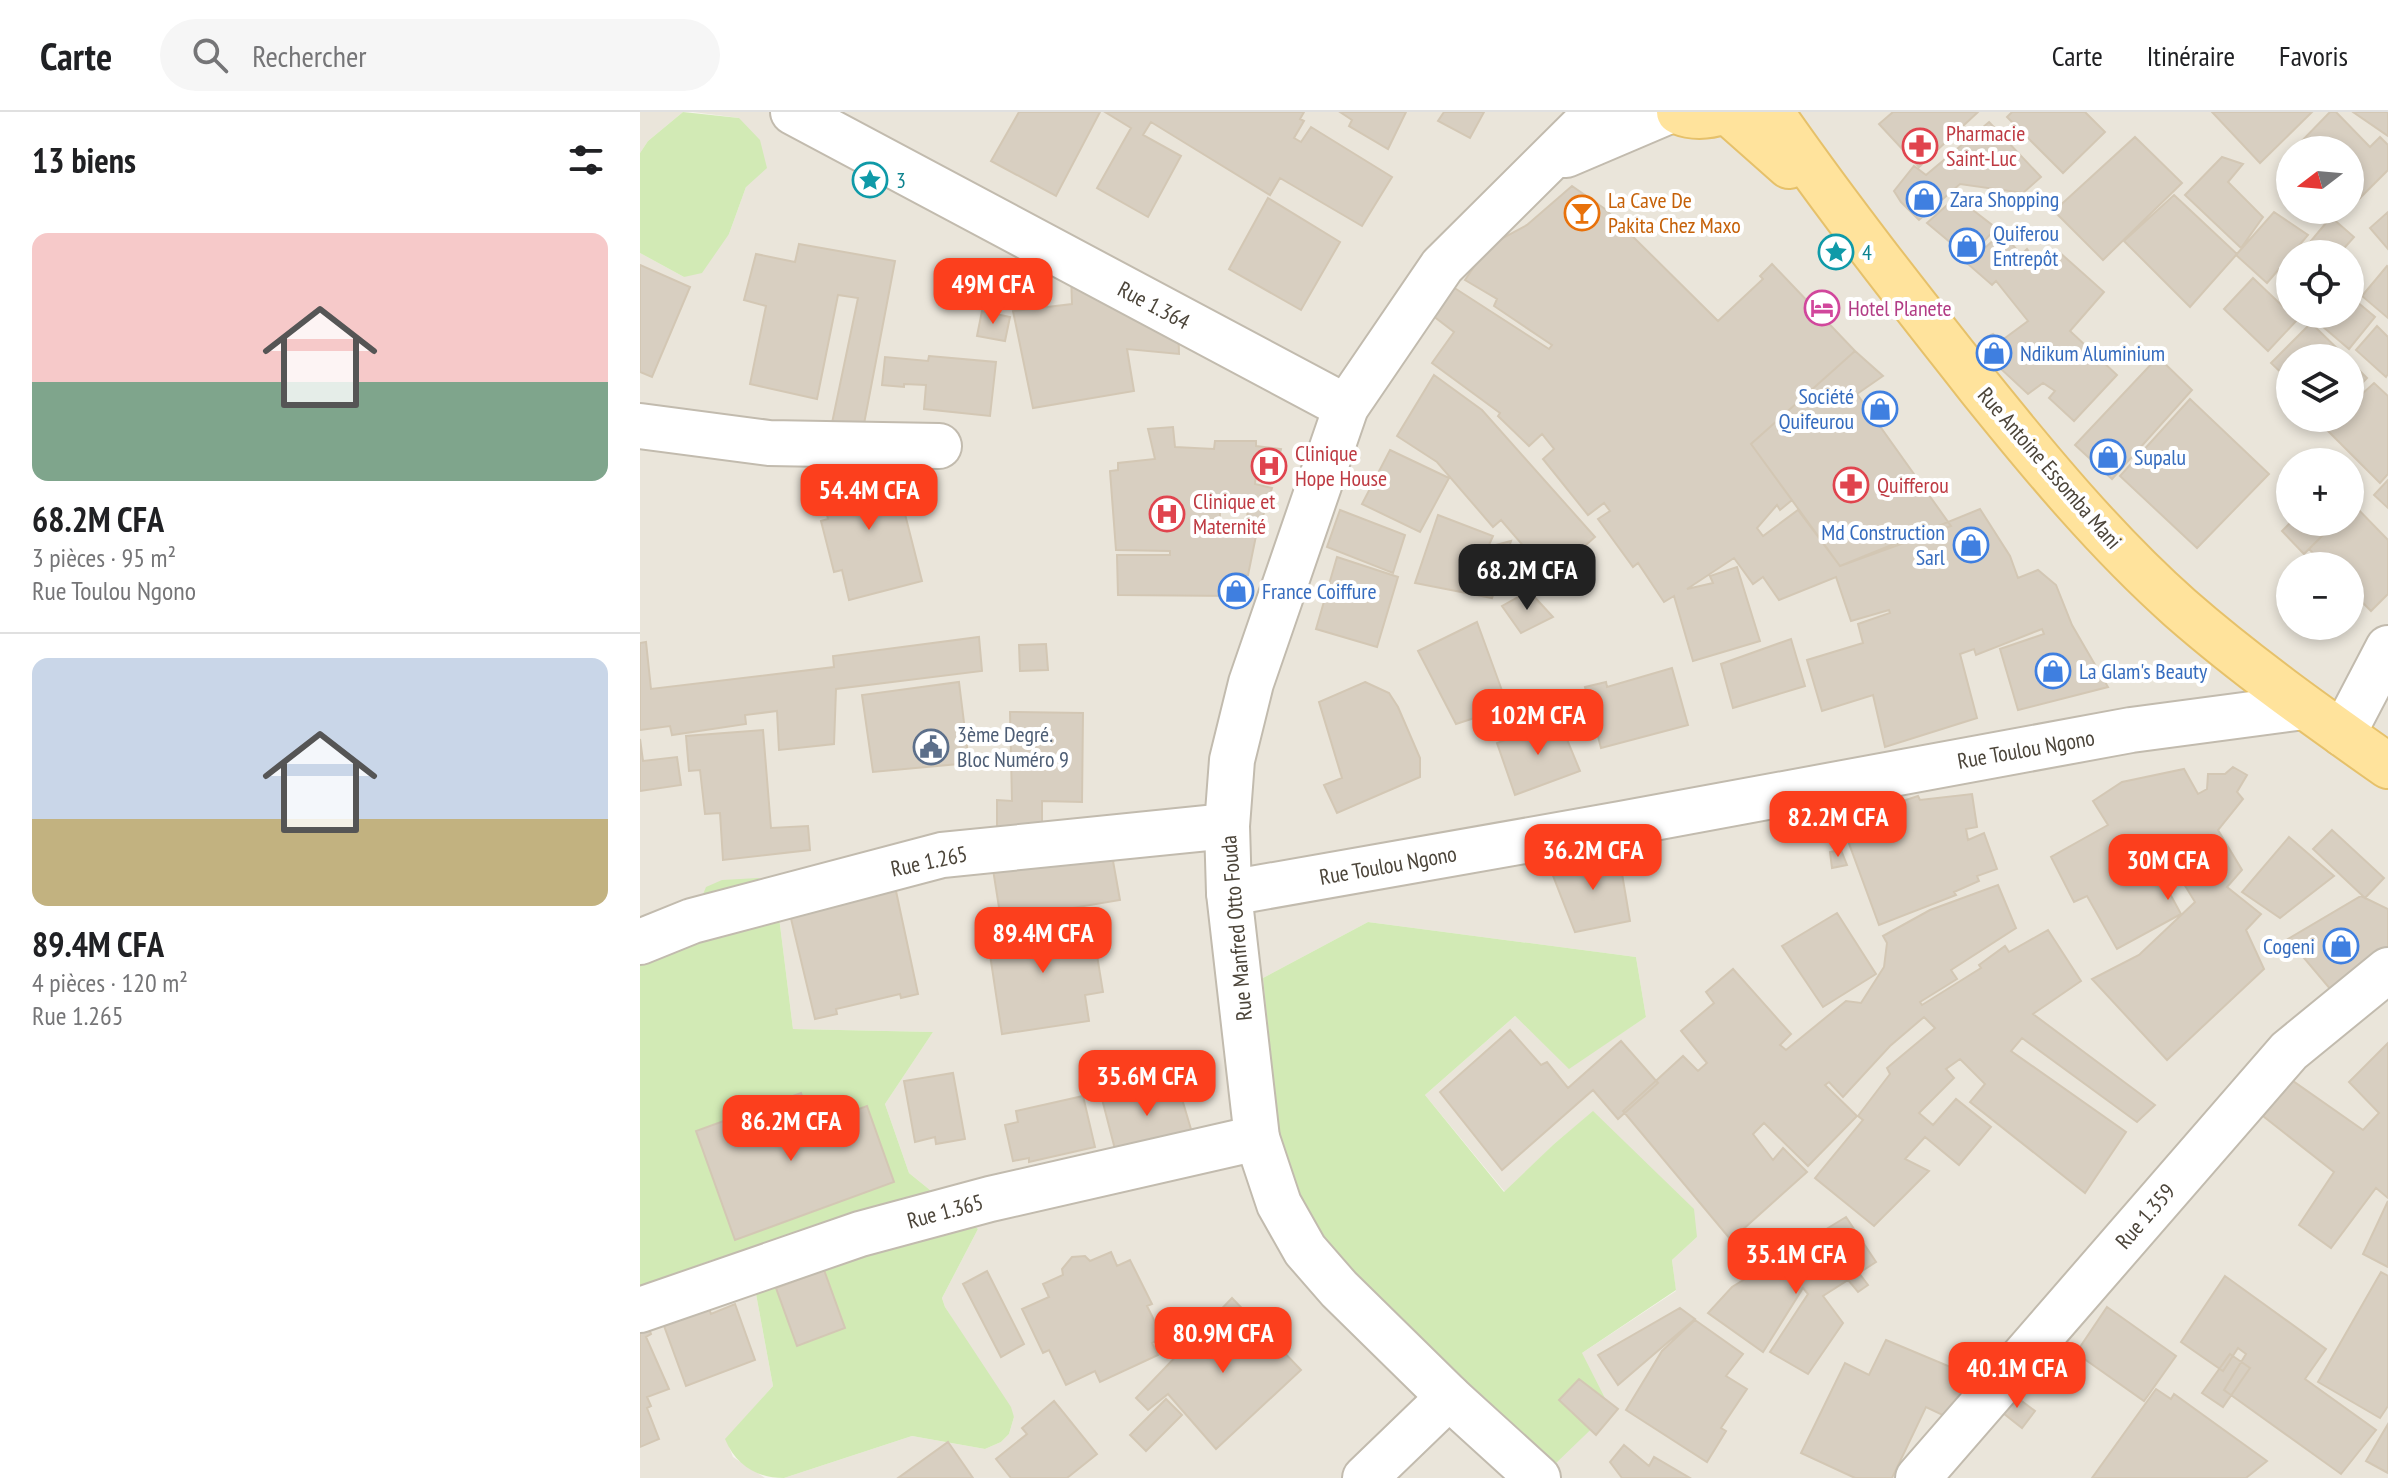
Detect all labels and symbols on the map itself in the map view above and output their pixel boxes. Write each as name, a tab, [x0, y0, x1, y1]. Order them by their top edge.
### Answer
place label: Pharmacie Saint-Luc	[1946, 119, 2025, 172]
pharmacy icon: Pharmacie Saint-Luc	[1901, 127, 1939, 165]
north arrow	[2276, 136, 2364, 224]
place icon: 3	[851, 161, 889, 199]
place label: 3	[896, 166, 906, 194]
shop icon: Zara Shopping	[1905, 180, 1943, 218]
place label: Zara Shopping	[1950, 185, 2059, 213]
place label: La Cave De Pakita Chez Maxo	[1608, 186, 1741, 239]
bar icon: La Cave De Pakita Chez Maxo	[1563, 194, 1601, 232]
place label: Quiferou Entrepôt	[1993, 219, 2059, 272]
shop icon: Quiferou Entrepôt	[1948, 227, 1986, 265]
place icon: 4	[1817, 233, 1855, 271]
place label: 4	[1862, 238, 1872, 266]
pin: 49M CFA	[919, 258, 1067, 326]
street label: Rue 1.364	[1113, 274, 1195, 336]
hotel icon: Hotel Planete	[1803, 289, 1841, 327]
place label: Hotel Planete	[1848, 294, 1952, 322]
shop icon: Ndikum Aluminium	[1975, 334, 2013, 372]
place label: Ndikum Aluminium	[2020, 339, 2165, 367]
street label: Rue Antoine Essomba Mani	[1972, 381, 2128, 555]
place label: Société Quifeurou	[1778, 382, 1854, 435]
shop icon: Société Quifeurou	[1861, 390, 1899, 428]
shop icon: Supalu	[2089, 438, 2127, 476]
place label: Clinique Hope House	[1295, 439, 1387, 492]
place label: Supalu	[2134, 443, 2186, 471]
hospital icon: Clinique Hope House	[1250, 447, 1288, 485]
pin: 54.4M CFA	[777, 464, 961, 532]
pharmacy icon: Quifferou	[1832, 466, 1870, 504]
place label: Quifferou	[1877, 471, 1949, 499]
place label: Clinique et Maternité	[1193, 487, 1275, 540]
hospital icon: Clinique et Maternité	[1148, 495, 1186, 533]
place label: Md Construction Sarl	[1821, 518, 1946, 571]
shop icon: Md Construction Sarl	[1952, 526, 1990, 564]
pin: 68.2M CFA	[1435, 544, 1619, 612]
shop icon: France Coiffure	[1217, 572, 1255, 610]
place label: France Coiffure	[1262, 577, 1377, 605]
shop icon: La Glam's Beauty	[2034, 652, 2072, 690]
place label: La Glam's Beauty	[2079, 657, 2208, 685]
pin: 102M CFA	[1455, 689, 1621, 757]
place label: 3ème Degré. Bloc Numéro 9	[957, 720, 1069, 773]
street label: Rue Toulou Ngono	[1955, 723, 2097, 775]
public building icon: 3ème Degré. Bloc Numéro 9	[912, 728, 950, 766]
pin: 82.2M CFA	[1746, 791, 1930, 859]
pin: 36.2M CFA	[1501, 824, 1685, 892]
street label: Rue Manfred Otto Fouda	[1214, 834, 1258, 1022]
pin: 30M CFA	[2094, 834, 2242, 902]
street label: Rue 1.265	[888, 839, 970, 883]
street label: Rue Toulou Ngono	[1317, 839, 1459, 891]
pin: 89.4M CFA	[951, 907, 1135, 975]
shop icon: Cogeni	[2322, 927, 2360, 965]
place label: Cogeni	[2263, 932, 2315, 960]
pin: 35.6M CFA	[1055, 1050, 1239, 1118]
pin: 86.2M CFA	[699, 1095, 883, 1163]
street label: Rue 1.359	[2109, 1178, 2181, 1254]
street label: Rue 1.365	[904, 1187, 986, 1235]
pin: 35.1M CFA	[1704, 1228, 1888, 1296]
pin: 80.9M CFA	[1131, 1307, 1315, 1375]
pin: 40.1M CFA	[1925, 1342, 2109, 1410]

